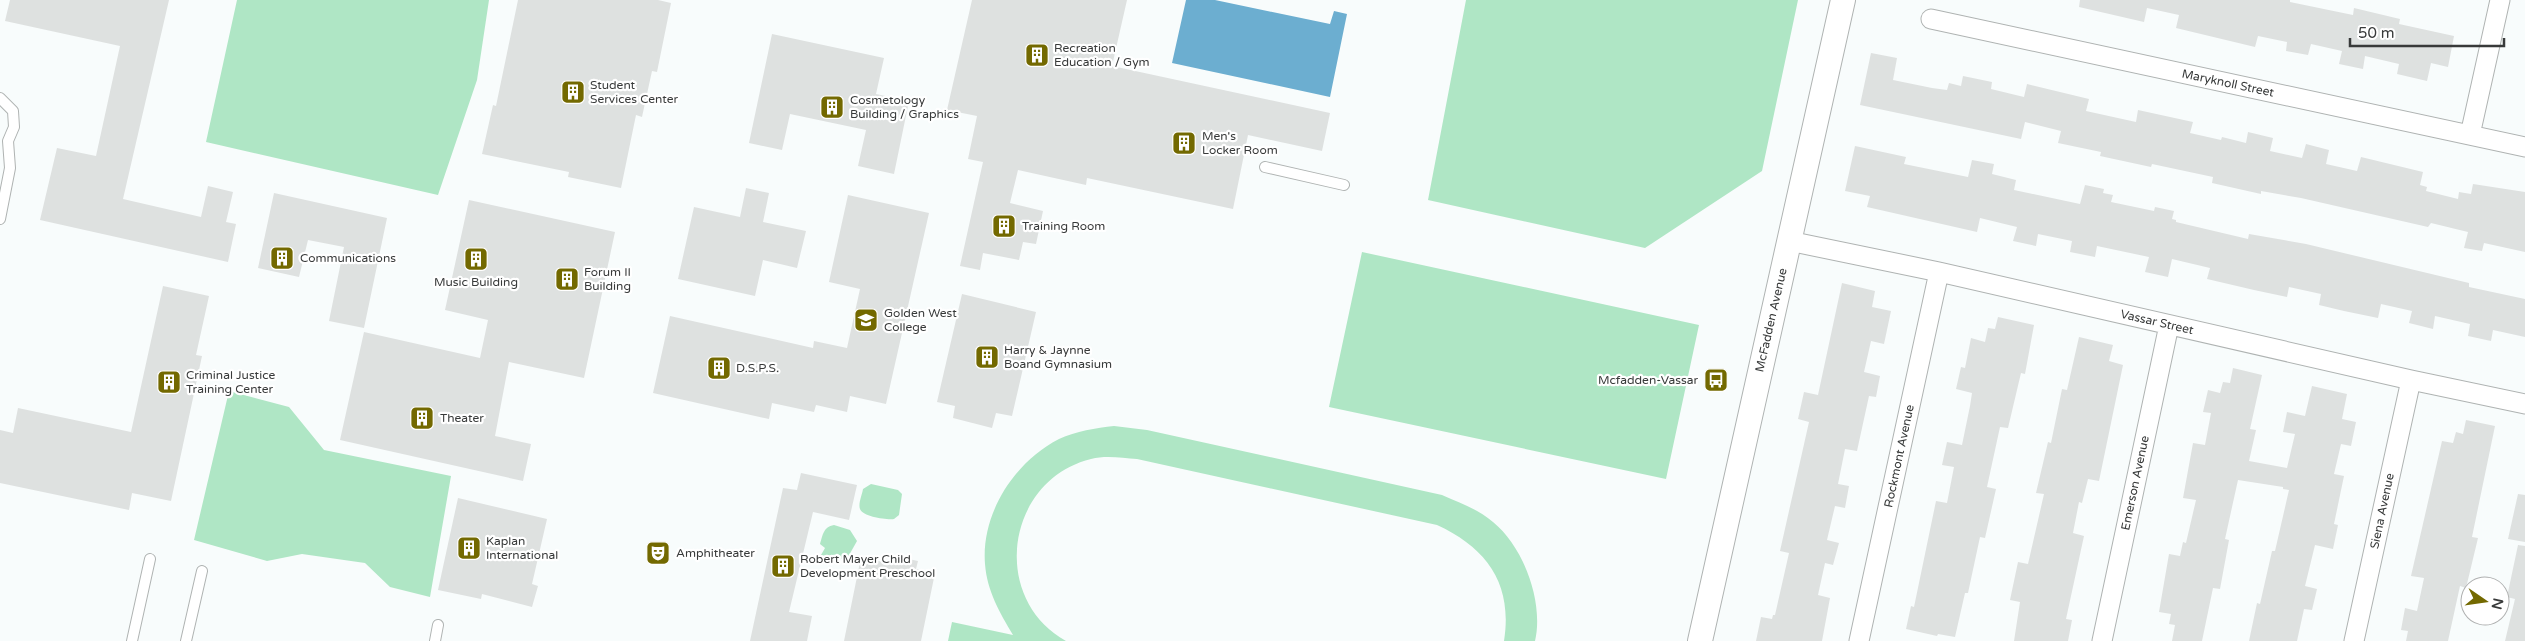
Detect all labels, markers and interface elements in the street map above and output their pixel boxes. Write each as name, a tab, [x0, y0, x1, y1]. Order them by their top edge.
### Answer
scale bar	[2350, 15, 2504, 47]
text: 50 m	[2358, 24, 2395, 42]
place label: Recreation Education / Gym	[1054, 41, 1150, 69]
building icon: Recreation Education / Gym	[1024, 42, 1050, 68]
street label: Maryknoll Street	[2181, 66, 2276, 100]
place label: Student Services Center	[590, 78, 679, 106]
building icon: Student Services Center	[560, 79, 586, 105]
place label: Cosmetology Building / Graphics	[850, 93, 959, 121]
building icon: Cosmetology Building / Graphics	[819, 94, 845, 120]
place label: Men's Locker Room	[1202, 129, 1278, 157]
building icon: Men's Locker Room	[1171, 130, 1197, 156]
building icon: Training Room	[991, 213, 1017, 239]
place label: Training Room	[1022, 219, 1105, 233]
building icon: Communications	[269, 245, 295, 271]
building icon: Music Building	[463, 246, 489, 272]
place label: Communications	[300, 251, 396, 265]
place label: Forum II Building	[584, 265, 631, 293]
building icon: Forum II Building	[554, 266, 580, 292]
street label: McFadden Avenue	[1752, 266, 1790, 373]
place label: Music Building	[434, 275, 518, 289]
place label: Golden West College	[884, 306, 957, 334]
school or university icon: Golden West College	[853, 307, 879, 333]
street label: Vassar Street	[2119, 307, 2195, 337]
place label: Harry & Jaynne Boand Gymnasium	[1004, 343, 1112, 371]
building icon: Harry & Jaynne Boand Gymnasium	[974, 344, 1000, 370]
building icon: D.S.P.S.	[706, 355, 732, 381]
place label: D.S.P.S.	[736, 361, 779, 375]
bus stop icon: Mcfadden-Vassar	[1703, 367, 1729, 393]
place label: Criminal Justice Training Center	[186, 368, 276, 396]
building icon: Criminal Justice Training Center	[156, 369, 182, 395]
place label: Mcfadden-Vassar	[1598, 373, 1698, 387]
street label: Rockmont Avenue	[1881, 403, 1917, 509]
building icon: Theater	[409, 405, 435, 431]
place label: Theater	[440, 411, 484, 425]
street label: Emerson Avenue	[2118, 434, 2152, 532]
street label: Siena Avenue	[2367, 472, 2397, 550]
place label: Kaplan International	[486, 534, 558, 562]
building icon: Kaplan International	[456, 535, 482, 561]
theatre icon: Amphitheater	[645, 540, 671, 566]
place label: Amphitheater	[676, 546, 755, 560]
place label: Robert Mayer Child Development Preschool	[800, 552, 935, 580]
building icon: Robert Mayer Child Development Preschool	[770, 553, 796, 579]
north arrow	[2460, 576, 2510, 626]
text: N	[2488, 596, 2507, 611]

